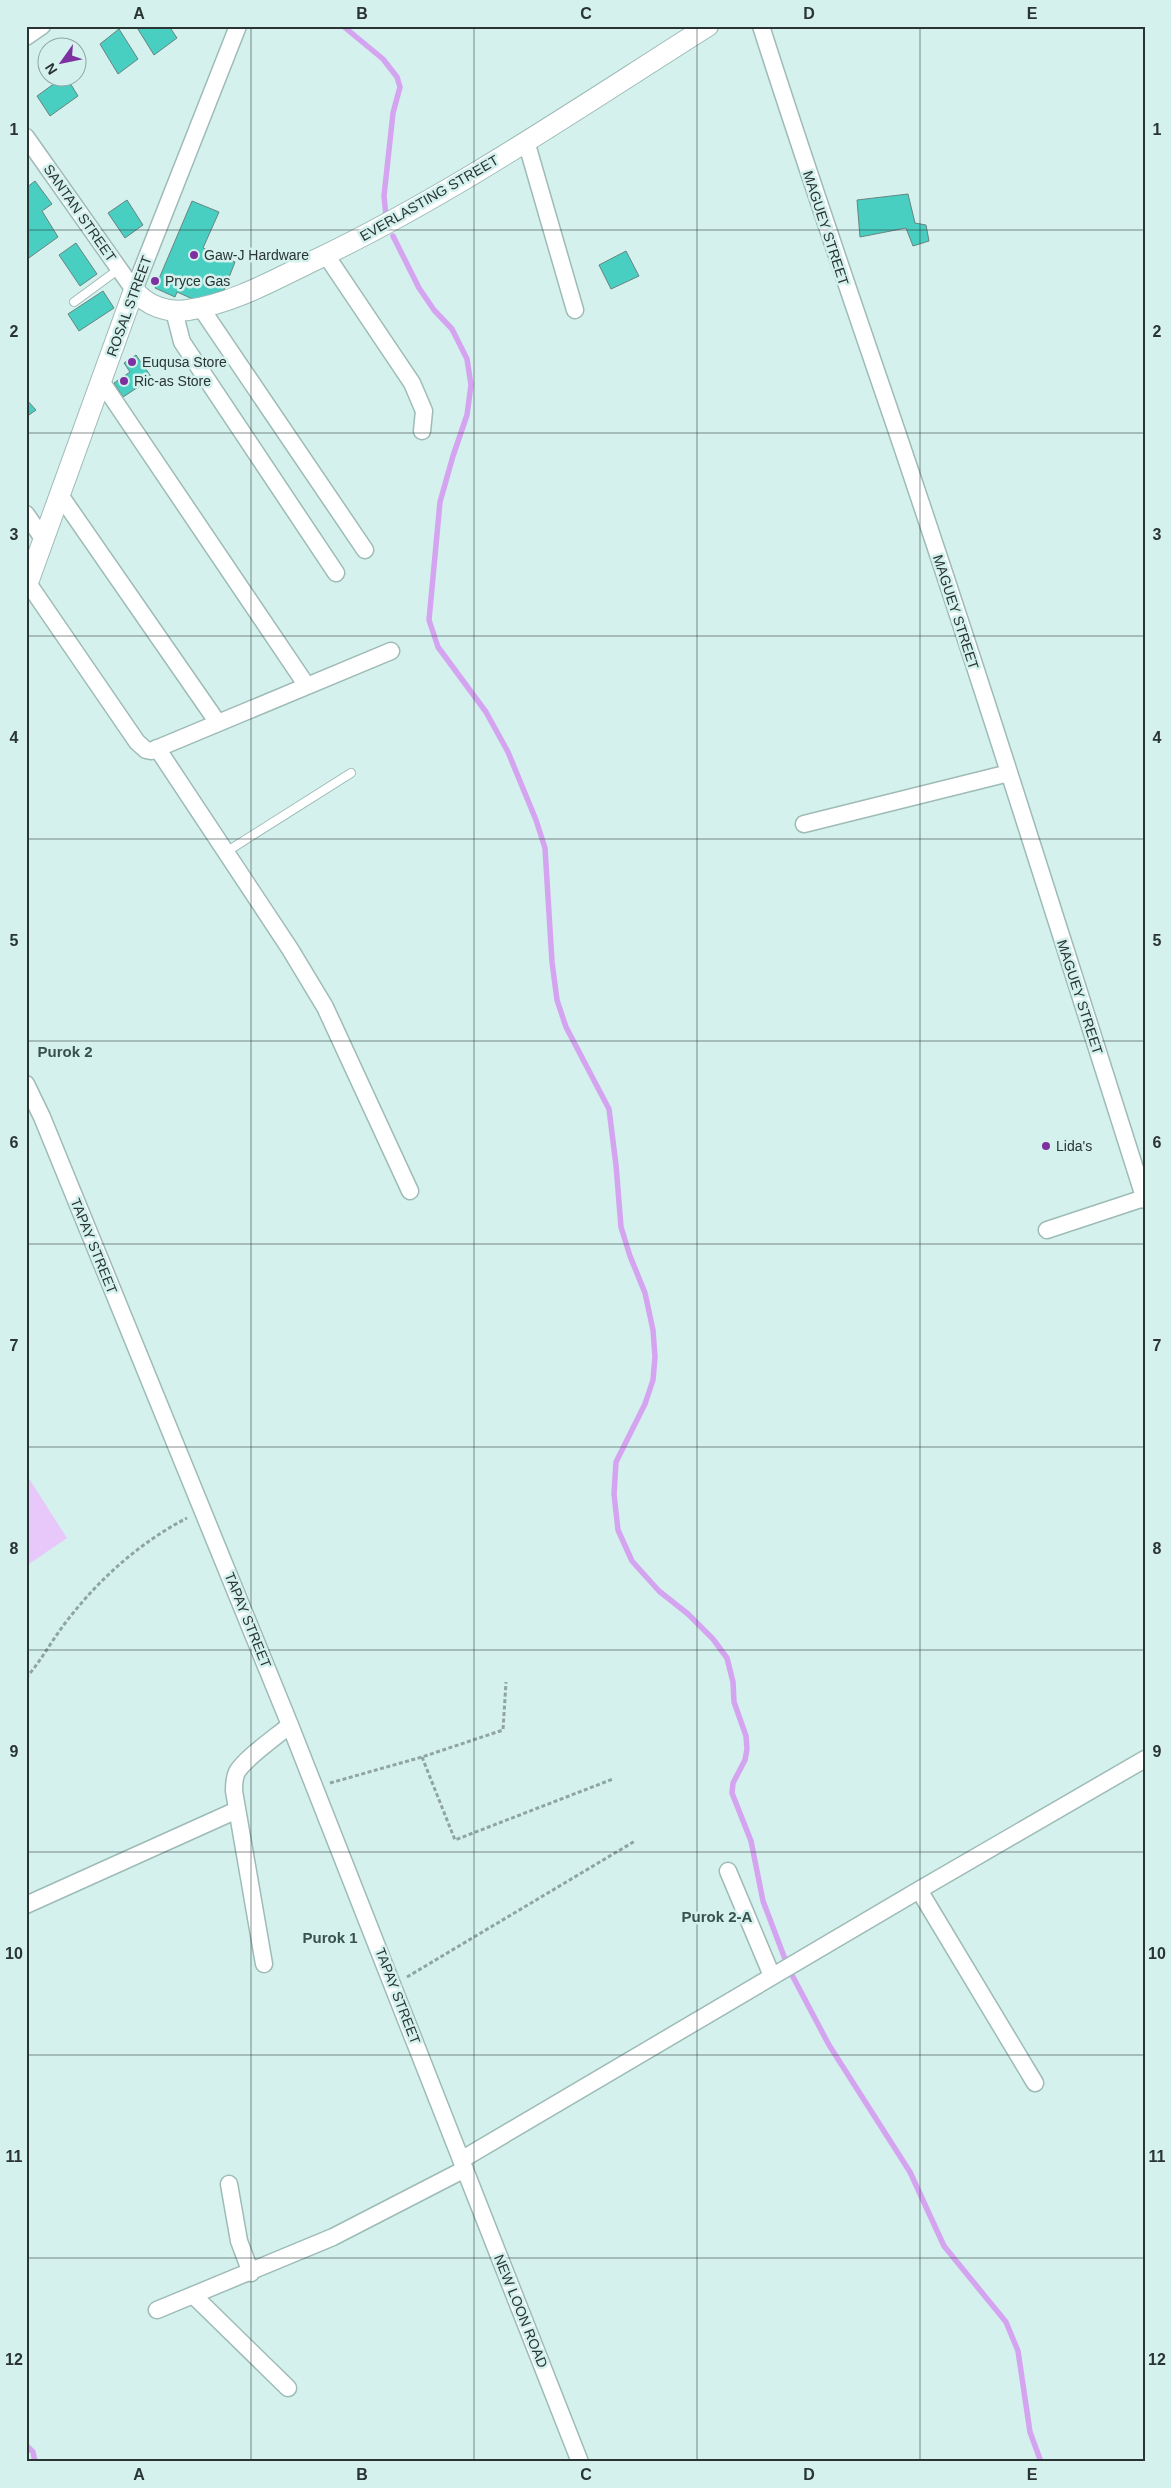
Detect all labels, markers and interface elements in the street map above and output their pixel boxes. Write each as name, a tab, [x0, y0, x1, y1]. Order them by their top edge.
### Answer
text: A	[133, 5, 145, 22]
text: B	[356, 5, 368, 22]
text: C	[580, 5, 592, 22]
text: D	[803, 5, 815, 22]
text: E	[1027, 5, 1038, 22]
north arrow	[38, 38, 88, 88]
text: N	[42, 60, 61, 78]
text: 1	[10, 121, 19, 138]
text: 1	[1153, 121, 1162, 138]
street label: EVERLASTING STREET	[357, 152, 501, 244]
street label: SANTAN STREET	[41, 161, 120, 265]
street label: MAGUEY STREET	[800, 169, 852, 288]
place label: Gaw-J Hardware	[204, 247, 309, 263]
marker: Gaw-J Hardware	[188, 249, 200, 261]
street label: ROSAL STREET	[103, 253, 155, 359]
place label: Pryce Gas	[165, 273, 230, 289]
marker: Pryce Gas	[149, 275, 161, 287]
text: 2	[10, 323, 19, 340]
text: 2	[1153, 323, 1162, 340]
place label: Euqusa Store	[142, 354, 227, 370]
marker: Euqusa Store	[126, 356, 138, 368]
place label: Ric-as Store	[134, 373, 211, 389]
marker: Ric-as Store	[118, 375, 130, 387]
text: 3	[10, 526, 19, 543]
text: 3	[1153, 526, 1162, 543]
street label: MAGUEY STREET	[930, 553, 982, 672]
text: 4	[10, 729, 19, 746]
text: 4	[1153, 729, 1162, 746]
text: 5	[10, 932, 19, 949]
text: 5	[1153, 932, 1162, 949]
street label: MAGUEY STREET	[1054, 938, 1106, 1057]
district label: Purok 2	[37, 1043, 93, 1060]
text: 6	[10, 1134, 19, 1151]
text: 6	[1153, 1134, 1162, 1151]
place label: Lida's	[1056, 1138, 1092, 1154]
marker: Lida's	[1040, 1140, 1052, 1152]
street label: TAPAY STREET	[68, 1196, 121, 1297]
text: 7	[10, 1337, 19, 1354]
text: 7	[1153, 1337, 1162, 1354]
text: 8	[10, 1540, 19, 1557]
text: 8	[1153, 1540, 1162, 1557]
street label: TAPAY STREET	[222, 1570, 275, 1671]
text: 9	[10, 1743, 19, 1760]
text: 9	[1153, 1743, 1162, 1760]
district label: Purok 2-A	[682, 1908, 753, 1925]
district label: Purok 1	[302, 1929, 358, 1946]
text: 10	[5, 1945, 23, 1962]
text: 10	[1148, 1945, 1166, 1962]
street label: TAPAY STREET	[372, 1946, 424, 2047]
text: 11	[6, 2148, 23, 2165]
text: 11	[1149, 2148, 1166, 2165]
street label: NEW LOON ROAD	[491, 2252, 551, 2370]
text: 12	[5, 2351, 23, 2368]
text: 12	[1148, 2351, 1166, 2368]
text: A	[133, 2466, 145, 2483]
text: B	[356, 2466, 368, 2483]
text: C	[580, 2466, 592, 2483]
text: D	[803, 2466, 815, 2483]
text: E	[1027, 2466, 1038, 2483]

